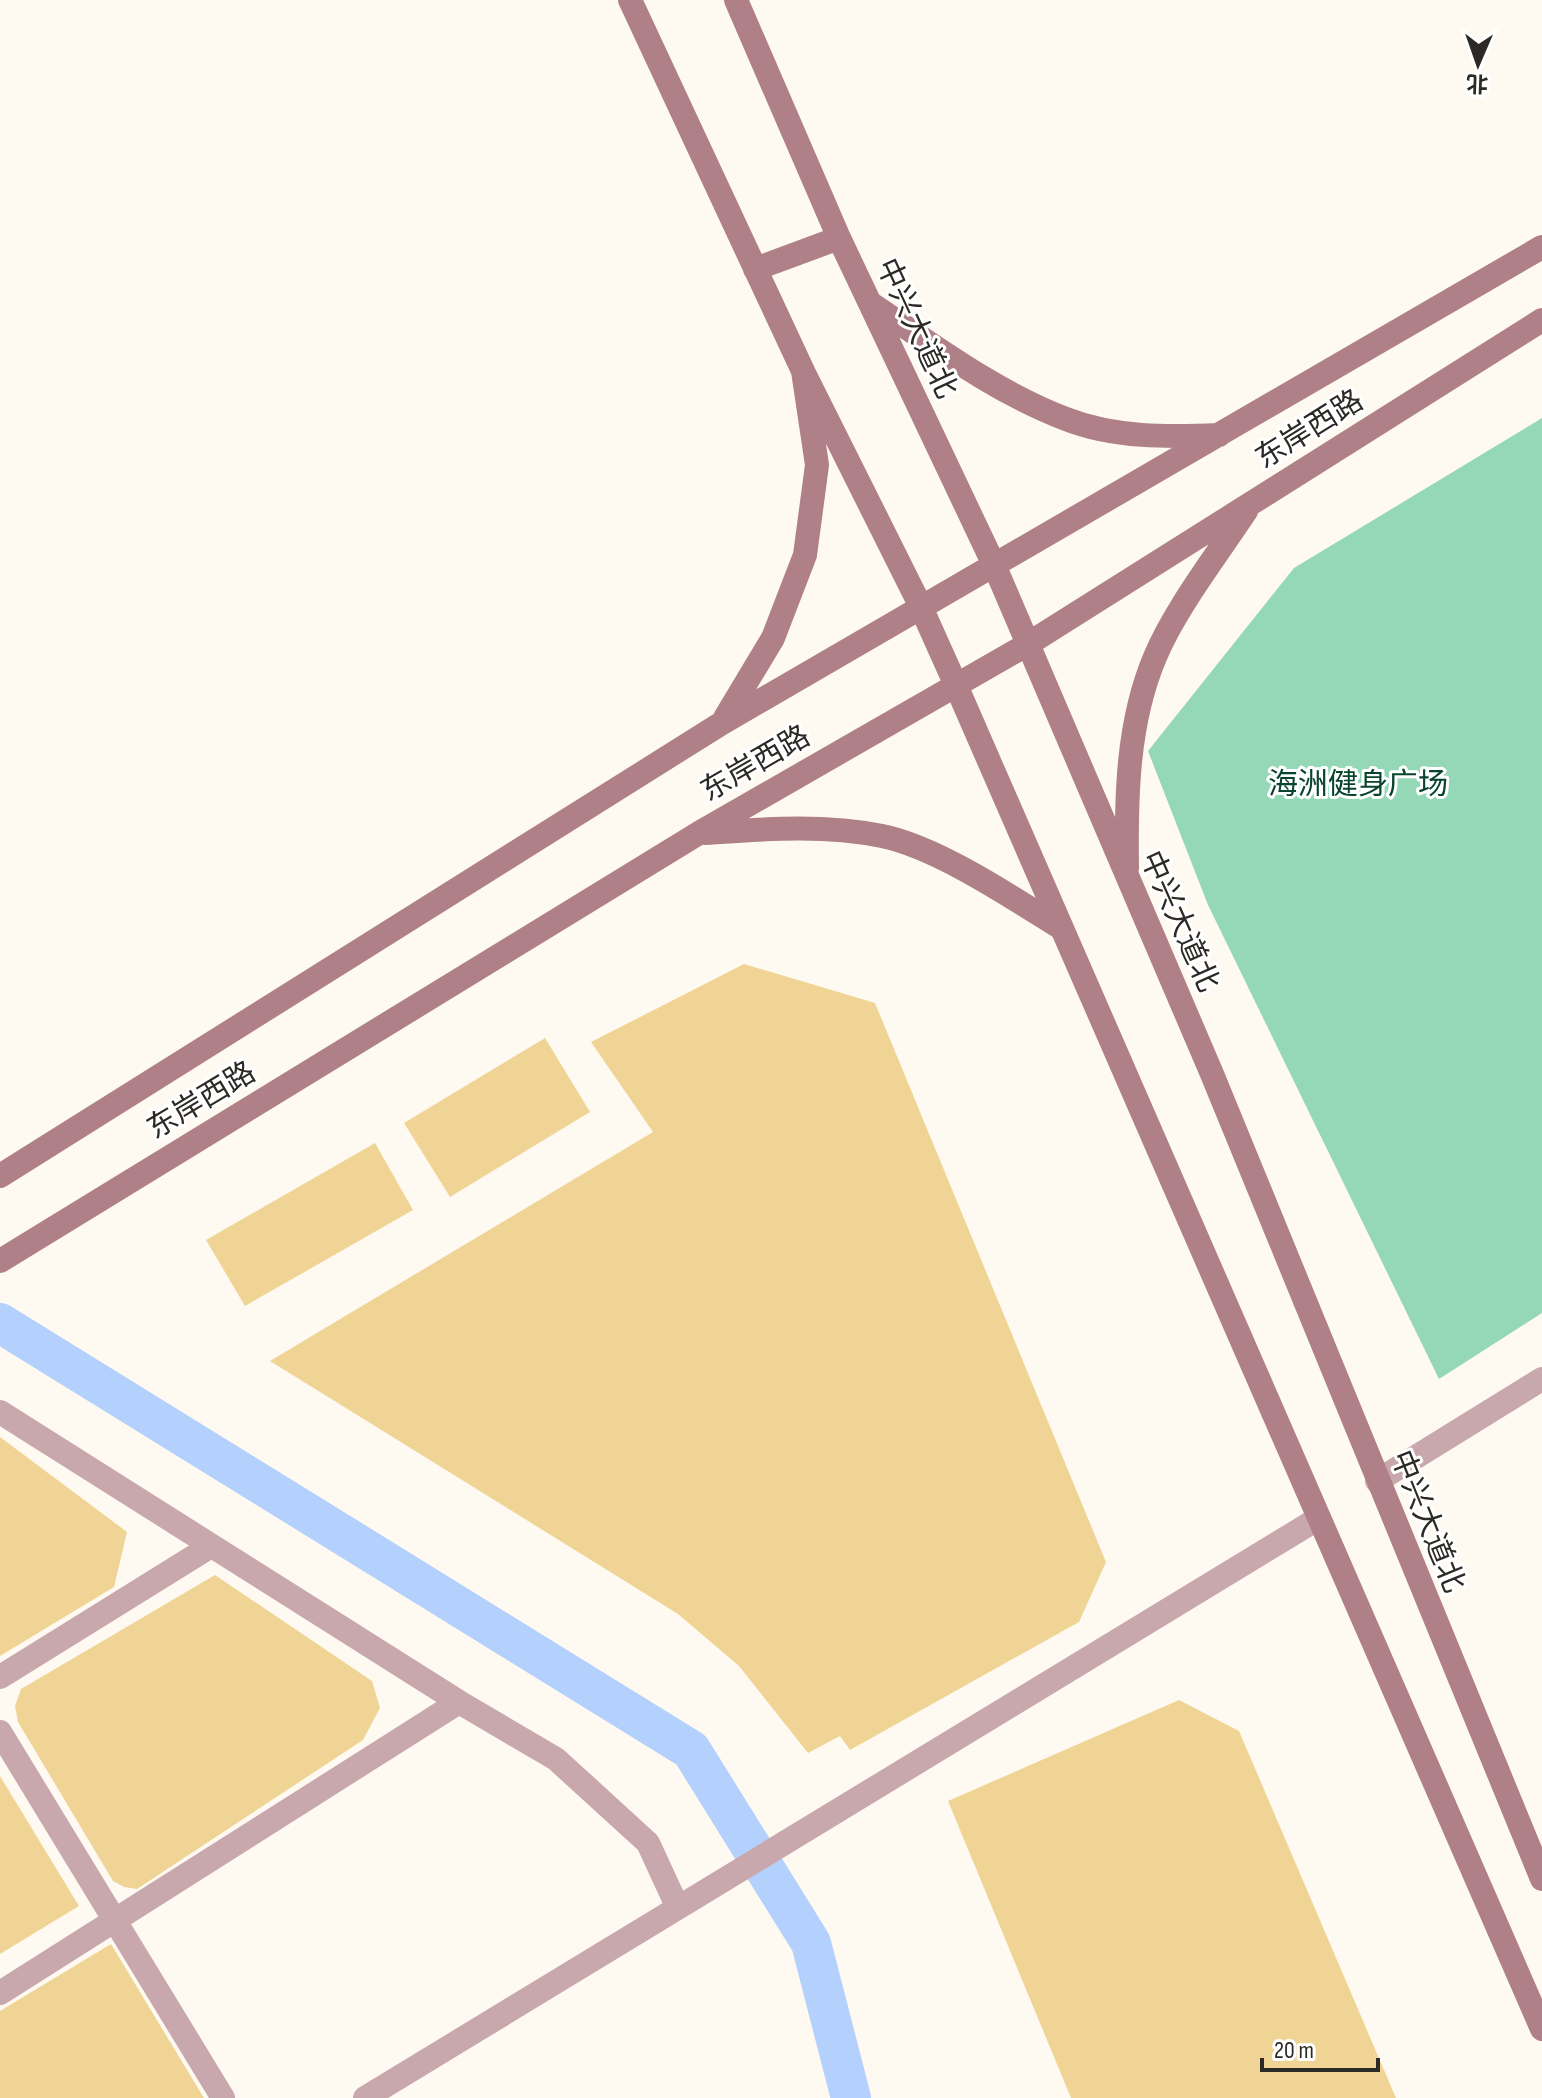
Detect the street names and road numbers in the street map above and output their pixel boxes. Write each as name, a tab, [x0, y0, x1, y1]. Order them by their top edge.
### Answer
street label: 中兴大道北	[868, 253, 964, 404]
street label: 东岸西路	[1249, 383, 1370, 477]
street label: 东岸西路	[695, 718, 816, 809]
street label: 中兴大道北	[1132, 846, 1226, 997]
street label: 东岸西路	[141, 1055, 262, 1147]
street label: 中兴大道北	[1382, 1445, 1472, 1598]

